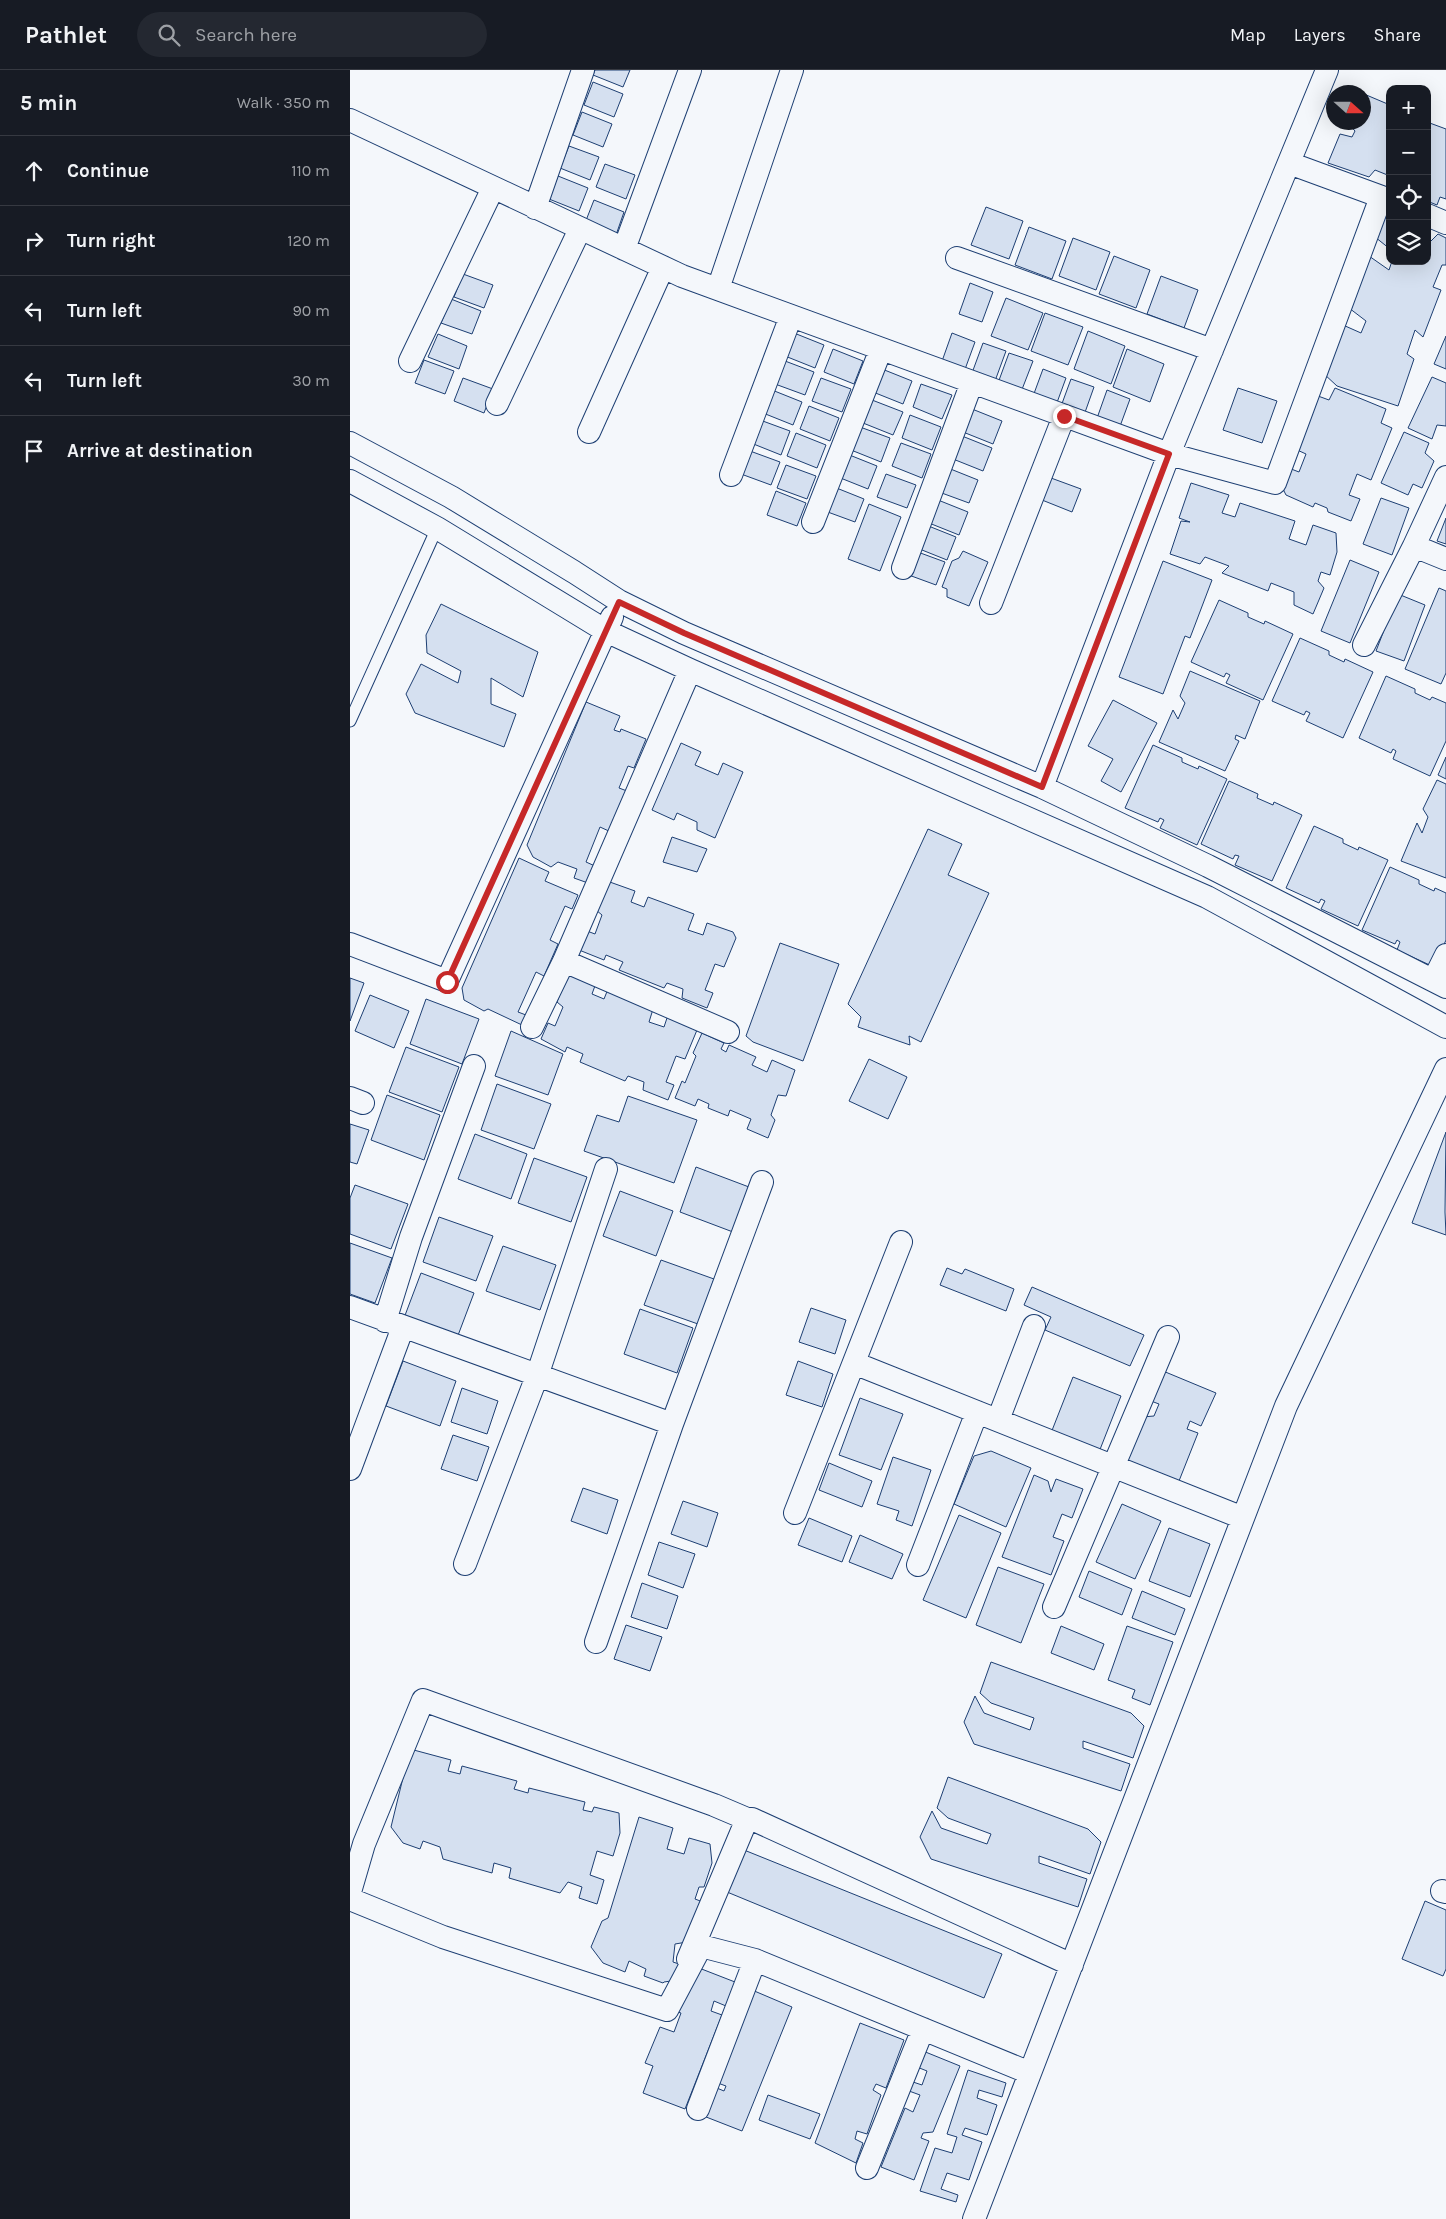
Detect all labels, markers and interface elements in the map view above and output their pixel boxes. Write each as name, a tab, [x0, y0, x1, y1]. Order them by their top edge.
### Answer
search box	[137, 12, 487, 57]
text: Pathlet	[25, 21, 107, 49]
icon: search	[155, 21, 183, 49]
text: Search here	[195, 24, 297, 46]
text: Map	[1230, 24, 1266, 46]
text: Layers	[1294, 24, 1346, 46]
text: Share	[1374, 24, 1421, 46]
north arrow	[1326, 85, 1371, 130]
map controls	[1386, 85, 1431, 265]
button: +	[1386, 85, 1431, 130]
text: 5 min	[20, 91, 77, 115]
text: Walk · 350 m	[237, 93, 330, 112]
button: −	[1386, 130, 1431, 175]
icon: ahead	[20, 157, 48, 185]
text: Continue	[67, 160, 149, 182]
text: 110 m	[291, 161, 330, 180]
button: locate	[1386, 175, 1431, 220]
button: layers	[1386, 220, 1431, 265]
icon: right	[20, 227, 48, 255]
text: Turn right	[67, 230, 156, 252]
text: 120 m	[287, 231, 330, 250]
icon: left	[20, 297, 48, 325]
text: Turn left	[67, 300, 142, 322]
text: 90 m	[292, 301, 330, 320]
icon: left	[20, 367, 48, 395]
text: Turn left	[67, 370, 142, 392]
text: 30 m	[292, 371, 330, 390]
route end	[1053, 405, 1076, 428]
icon: arrive	[20, 437, 48, 465]
text: Arrive at destination	[67, 440, 253, 462]
route start	[436, 971, 459, 994]

